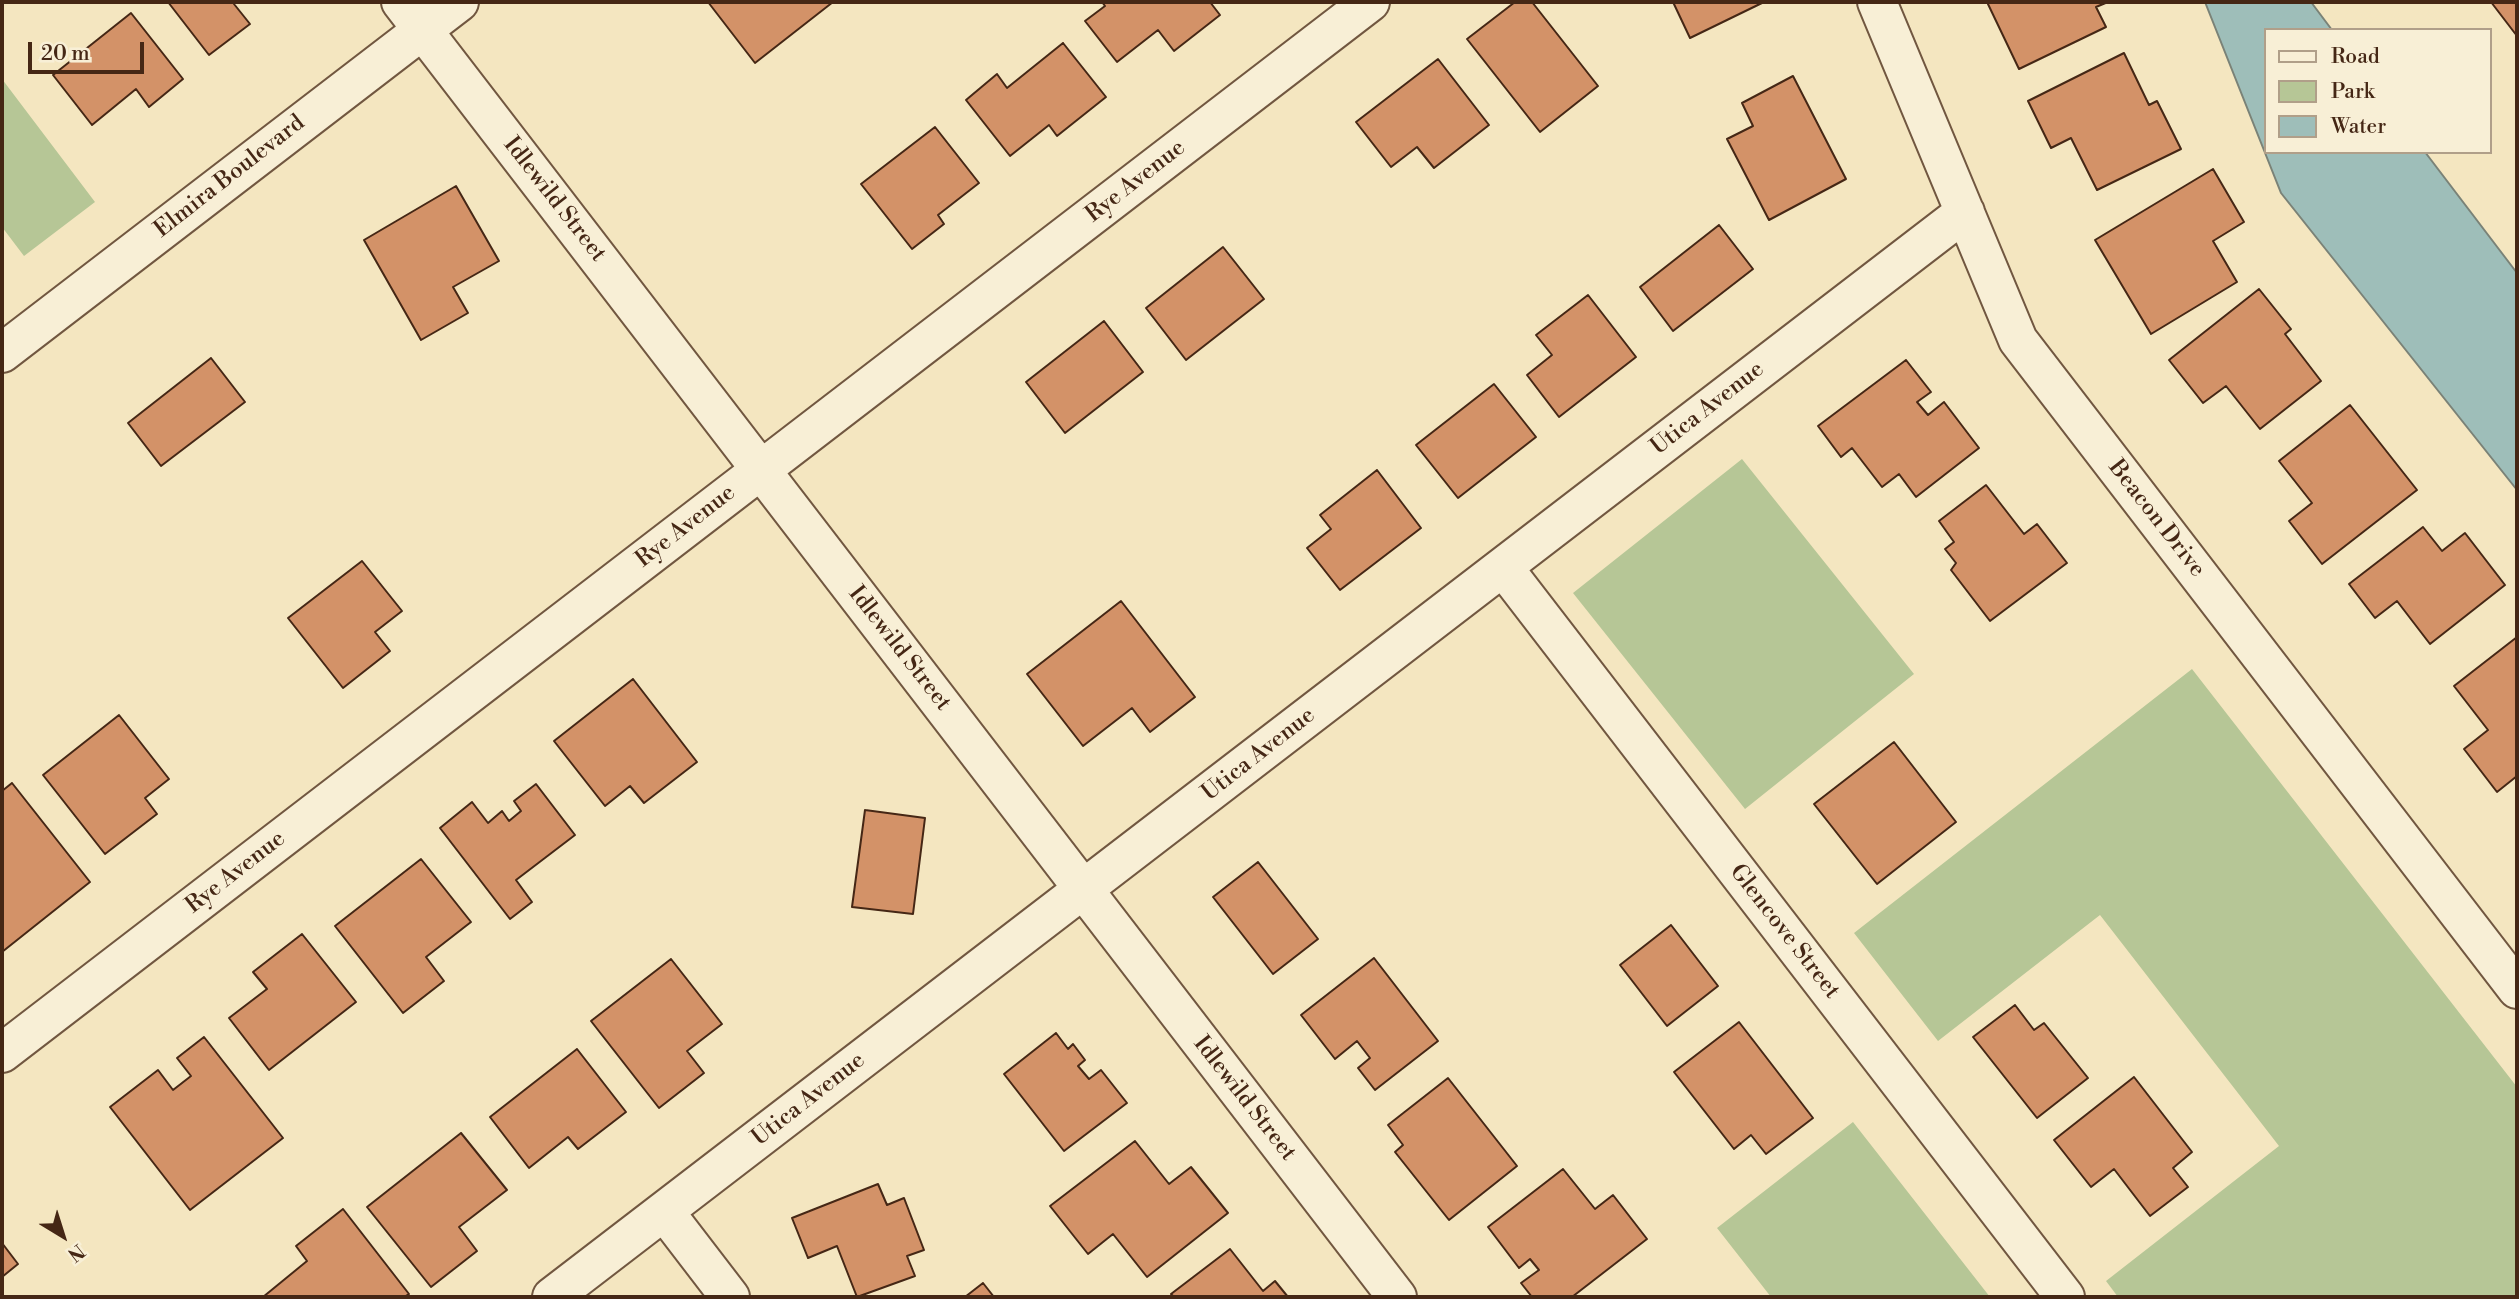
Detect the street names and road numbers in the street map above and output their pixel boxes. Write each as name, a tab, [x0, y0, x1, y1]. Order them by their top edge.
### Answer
street label: Elmira Boulevard	[149, 110, 311, 244]
street label: Idlewild Street	[497, 132, 611, 268]
street label: Rye Avenue	[1081, 135, 1191, 229]
street label: Utica Avenue	[1646, 356, 1770, 462]
street label: Beacon Drive	[2102, 455, 2210, 583]
street label: Rye Avenue	[631, 480, 741, 574]
street label: Idlewild Street	[842, 581, 956, 717]
street label: Utica Avenue	[1197, 702, 1321, 808]
street label: Rye Avenue	[181, 826, 291, 920]
street label: Glencove Street	[1723, 859, 1845, 1005]
street label: Idlewild Street	[1187, 1031, 1301, 1167]
street label: Utica Avenue	[747, 1047, 871, 1153]

